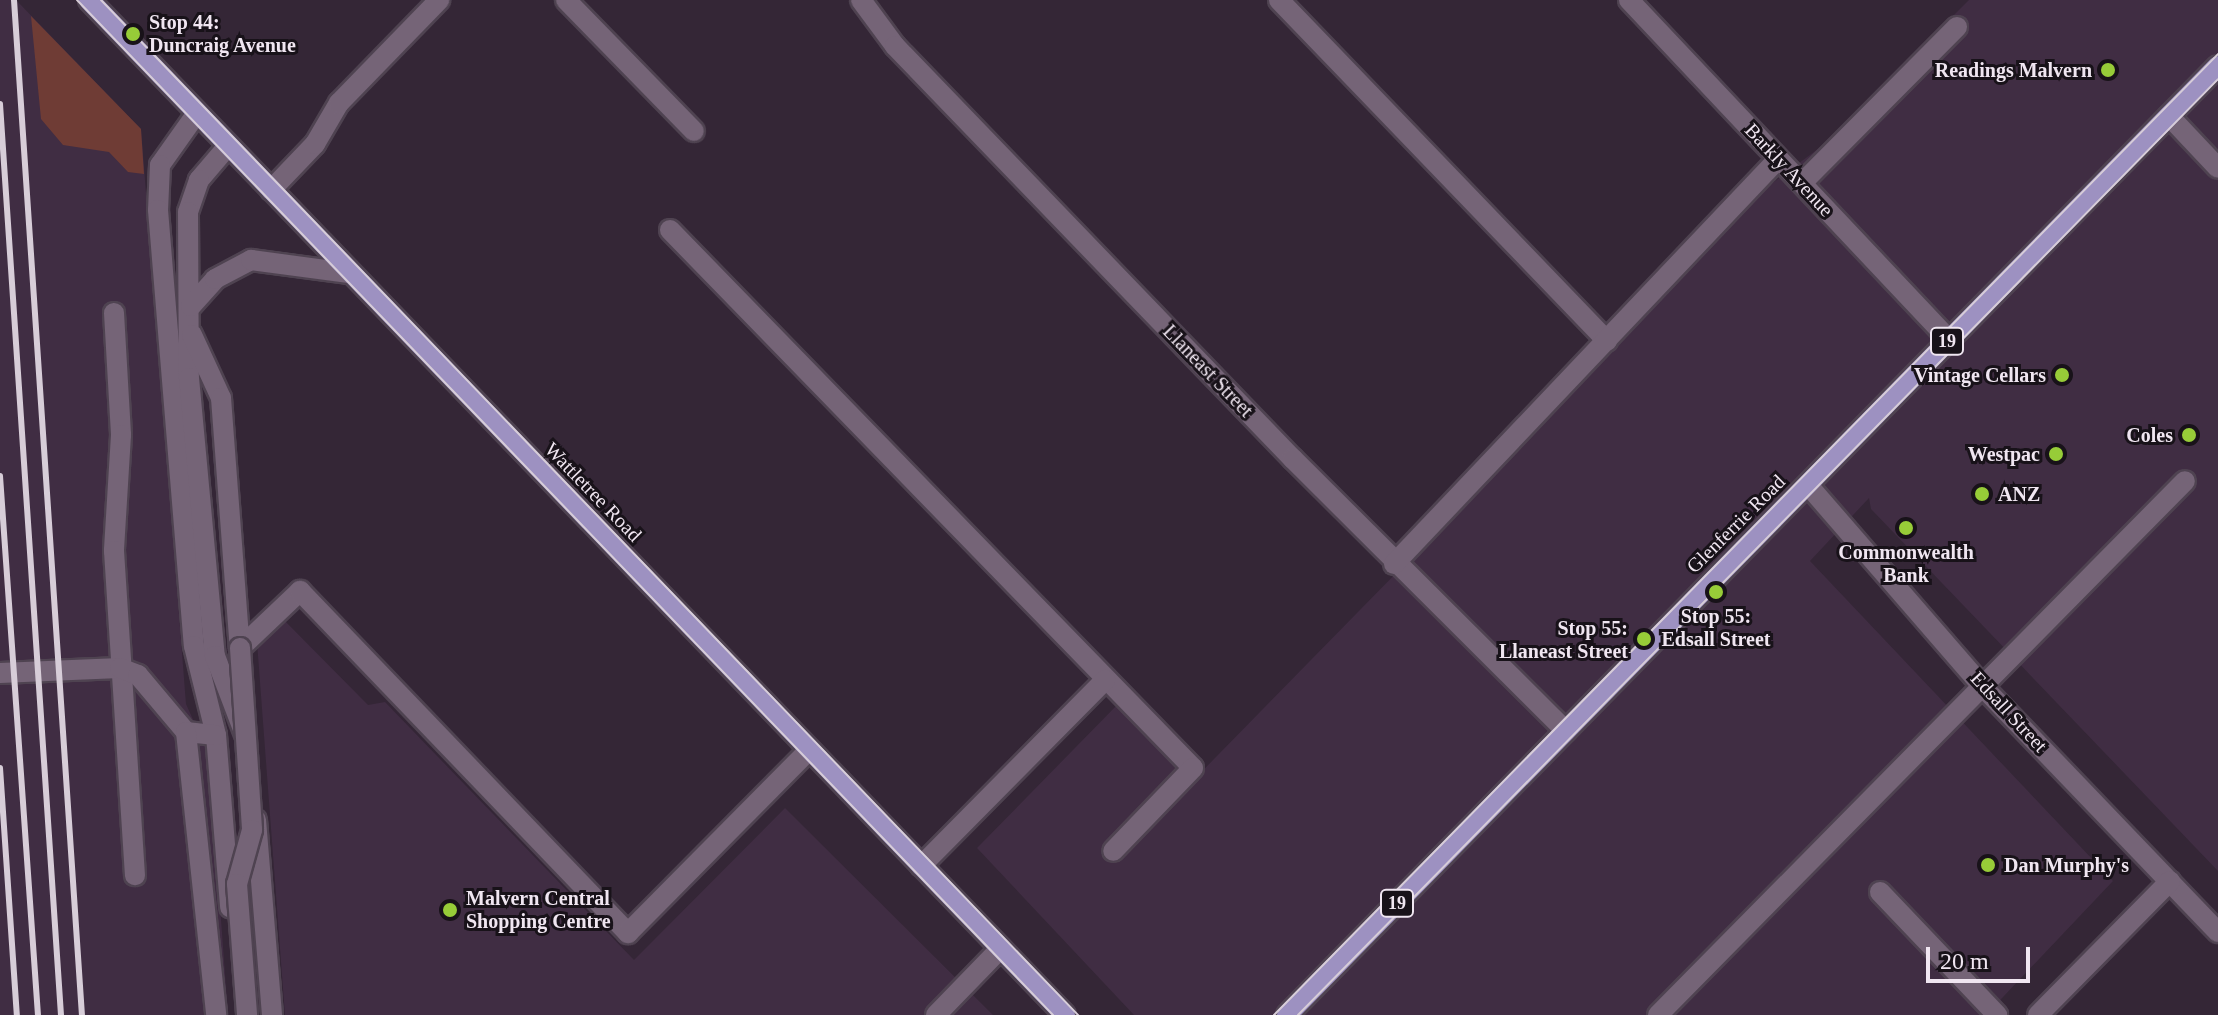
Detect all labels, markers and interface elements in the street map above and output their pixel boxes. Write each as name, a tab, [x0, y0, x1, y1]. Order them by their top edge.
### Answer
place label: Stop 44: Duncraig Avenue	[149, 10, 297, 57]
marker: Stop 44: Duncraig Avenue	[124, 25, 142, 43]
place label: Readings Malvern	[1935, 58, 2092, 82]
marker: Readings Malvern	[2099, 61, 2117, 79]
street label: Barkly Avenue	[1739, 118, 1839, 222]
street label: Llaneast Street	[1158, 320, 1258, 422]
road number: 19	[1929, 327, 1965, 355]
place label: Vintage Cellars	[1914, 363, 2046, 387]
marker: Vintage Cellars	[2053, 366, 2071, 384]
place label: Coles	[2126, 423, 2173, 447]
marker: Coles	[2180, 426, 2198, 444]
street label: Wattletree Road	[540, 437, 646, 547]
place label: Westpac	[1968, 442, 2040, 466]
marker: Westpac	[2047, 445, 2065, 463]
street label: Glenferrie Road	[1682, 470, 1790, 578]
place label: ANZ	[1998, 482, 2040, 506]
marker: ANZ	[1973, 485, 1991, 503]
marker: Commonwealth Bank	[1897, 519, 1915, 537]
place label: Commonwealth Bank	[1838, 540, 1974, 587]
marker: Stop 55: Edsall Street	[1707, 583, 1725, 601]
place label: Stop 55: Edsall Street	[1661, 604, 1771, 651]
place label: Stop 55: Llaneast Street	[1499, 616, 1628, 663]
marker: Stop 55: Llaneast Street	[1635, 630, 1653, 648]
street label: Edsall Street	[1966, 667, 2052, 757]
place label: Dan Murphy's	[2004, 853, 2129, 877]
marker: Dan Murphy's	[1979, 856, 1997, 874]
place label: Malvern Central Shopping Centre	[466, 886, 611, 933]
road number: 19	[1379, 889, 1415, 917]
marker: Malvern Central Shopping Centre	[441, 901, 459, 919]
scale bar	[1930, 931, 2034, 981]
text: 20 m	[1940, 948, 1989, 974]

